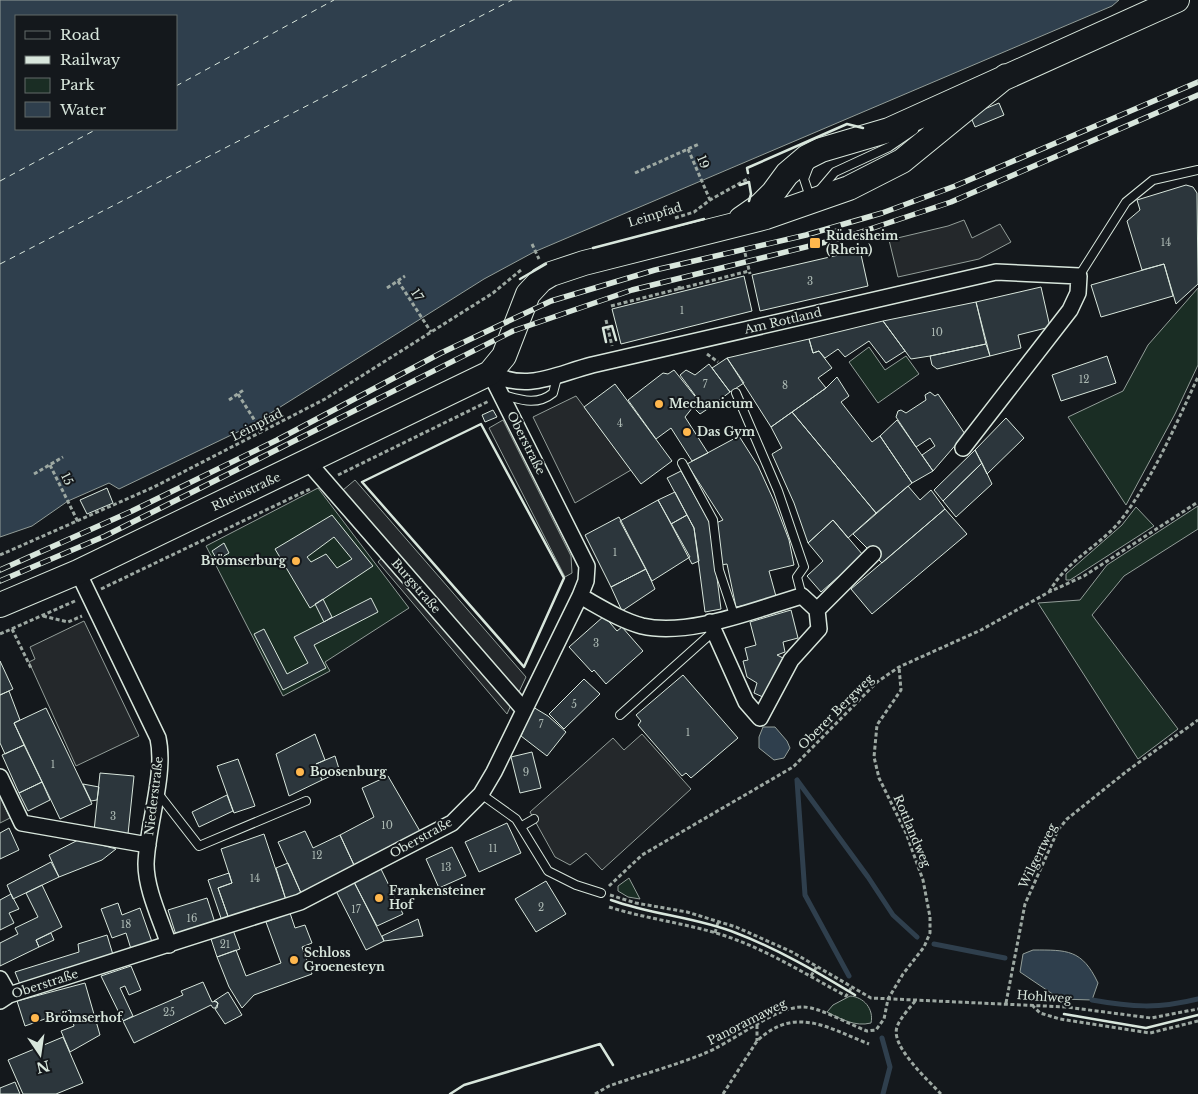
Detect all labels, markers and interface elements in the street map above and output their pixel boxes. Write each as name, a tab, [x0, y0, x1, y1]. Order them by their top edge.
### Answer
legend	[15, 15, 178, 130]
text: Road	[60, 25, 100, 44]
text: Railway	[60, 50, 121, 69]
text: Park	[60, 75, 96, 94]
text: Water	[59, 100, 107, 119]
street label: 19	[694, 153, 713, 171]
street label: Leinpfad	[626, 199, 684, 230]
place label: Rüdesheim (Rhein)	[826, 228, 899, 257]
marker: Rüdesheim (Rhein)	[808, 236, 822, 250]
house number: 14	[1161, 236, 1171, 249]
house number: 3	[807, 275, 813, 288]
street label: 17	[408, 286, 427, 304]
house number: 1	[680, 304, 684, 317]
street label: Am Rottland	[742, 304, 823, 337]
house number: 10	[931, 326, 943, 339]
house number: 12	[1079, 373, 1089, 386]
house number: 7	[702, 378, 708, 391]
house number: 8	[782, 379, 788, 392]
place label: Mechanicum	[669, 396, 754, 411]
marker: Mechanicum	[653, 398, 665, 410]
street label: Leinpfad	[229, 405, 285, 444]
street label: Oberstraße	[504, 409, 549, 477]
house number: 4	[617, 417, 623, 430]
place label: Das Gym	[697, 424, 756, 439]
marker: Das Gym	[681, 426, 693, 438]
street label: Rheinstraße	[209, 469, 283, 514]
street label: 15	[58, 470, 77, 488]
house number: 1	[613, 546, 617, 559]
place label: Brömserburg	[201, 553, 287, 568]
marker: Brömserburg	[290, 555, 302, 567]
street label: Burgstraße	[389, 555, 444, 616]
house number: 3	[593, 637, 599, 650]
street label: Oberer Bergweg	[795, 670, 877, 752]
house number: 5	[571, 698, 577, 711]
house number: 7	[538, 718, 544, 731]
house number: 1	[686, 726, 690, 739]
street label: Niederstraße	[141, 755, 166, 836]
house number: 1	[51, 758, 55, 771]
place label: Boosenburg	[310, 764, 387, 779]
marker: Boosenburg	[294, 766, 306, 778]
house number: 9	[523, 766, 529, 779]
street label: Rottlandweg	[890, 792, 935, 870]
house number: 3	[110, 810, 116, 823]
street label: Oberstraße	[387, 814, 455, 861]
house number: 10	[381, 819, 393, 832]
street label: Wilgertweg	[1015, 820, 1060, 892]
house number: 11	[489, 842, 497, 855]
house number: 12	[312, 849, 322, 862]
house number: 13	[441, 861, 451, 874]
house number: 14	[250, 872, 260, 885]
place label: Frankensteiner Hof	[389, 883, 486, 912]
marker: Frankensteiner Hof	[373, 892, 385, 904]
house number: 2	[538, 901, 544, 914]
house number: 17	[351, 903, 362, 916]
house number: 16	[187, 912, 197, 925]
house number: 18	[121, 918, 131, 931]
house number: 21	[220, 938, 230, 951]
place label: Schloss Groenesteyn	[304, 945, 385, 974]
marker: Schloss Groenesteyn	[288, 954, 300, 966]
street label: Oberstraße	[10, 966, 80, 1001]
street label: Hohlweg	[1016, 987, 1073, 1006]
street label: Panoramaweg	[705, 995, 789, 1048]
house number: 25	[163, 1006, 175, 1019]
place label: Brömserhof	[45, 1010, 124, 1025]
marker: Brömserhof	[29, 1012, 41, 1024]
north arrow	[15, 1029, 65, 1079]
text: N	[34, 1056, 51, 1077]

